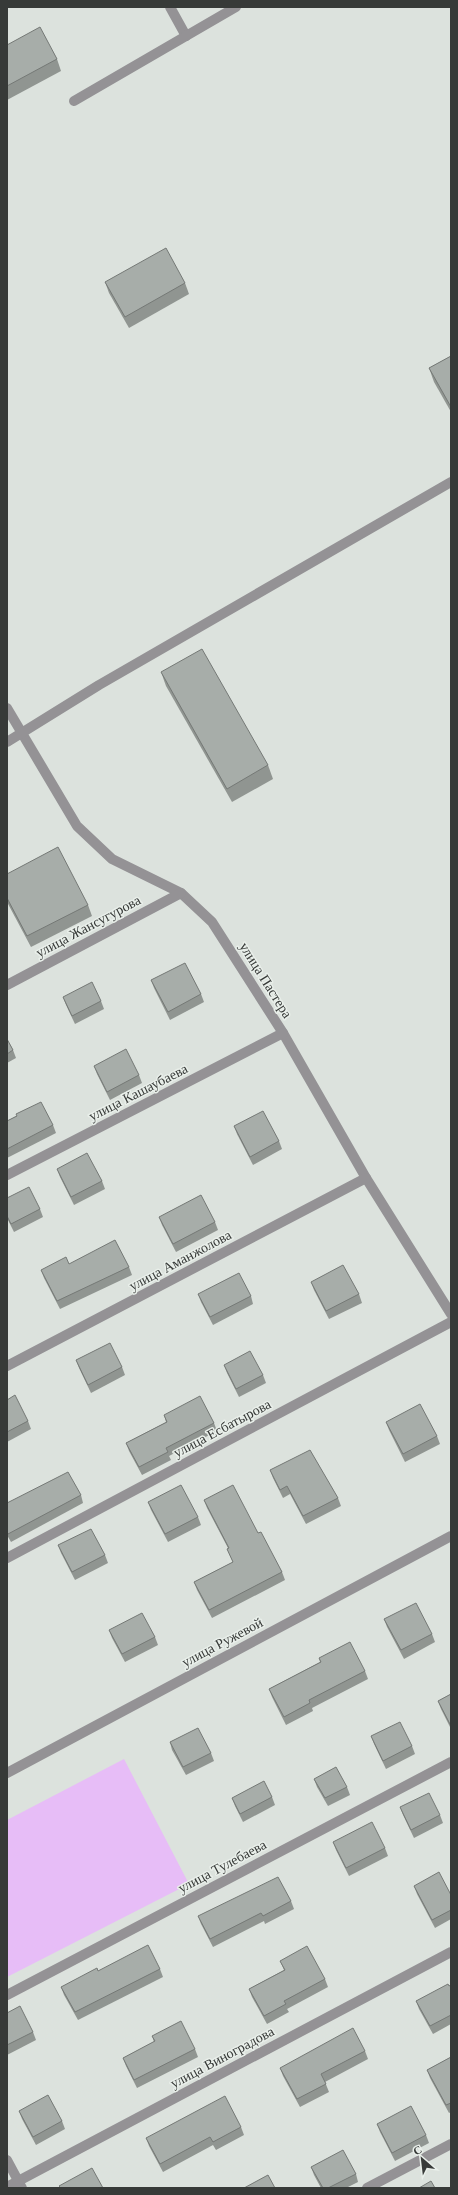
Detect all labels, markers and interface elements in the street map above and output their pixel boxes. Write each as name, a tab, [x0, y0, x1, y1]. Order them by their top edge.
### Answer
street label: улица Жансугурова	[33, 892, 144, 960]
street label: улица Пастера	[236, 940, 295, 1021]
street label: улица Кашаубаева	[86, 1061, 191, 1124]
street label: улица Аманжолова	[127, 1227, 235, 1294]
street label: улица Есбатырова	[171, 1396, 274, 1460]
street label: улица Ружевой	[179, 1615, 266, 1670]
street label: улица Тулебаева	[176, 1837, 270, 1896]
street label: улица Виноградова	[168, 2023, 277, 2091]
north arrow	[402, 2139, 442, 2179]
text: С	[411, 2143, 424, 2157]

